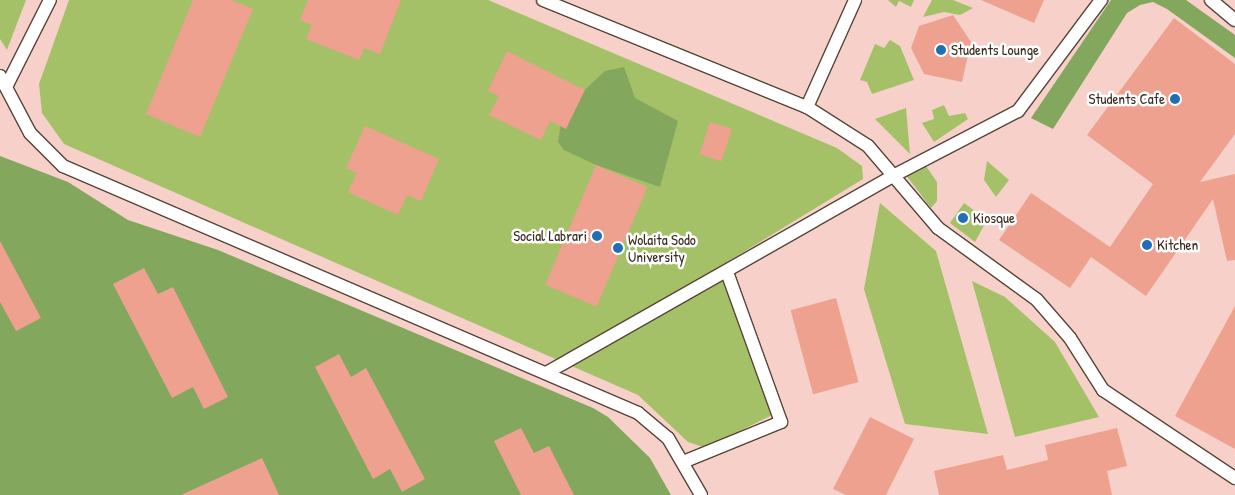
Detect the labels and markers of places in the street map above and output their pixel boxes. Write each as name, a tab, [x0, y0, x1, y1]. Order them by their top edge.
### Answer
place label: Students Lounge	[951, 41, 1039, 59]
marker: Students Lounge	[935, 44, 947, 56]
place label: Students Cafe	[1089, 90, 1165, 108]
marker: Students Cafe	[1169, 93, 1181, 105]
place label: Kiosque	[973, 209, 1015, 227]
marker: Kiosque	[957, 212, 969, 224]
place label: Social Labrari	[513, 227, 587, 245]
marker: Social Labrari	[591, 230, 603, 242]
place label: Wolaita Sodo University	[628, 230, 696, 265]
place label: Kitchen	[1157, 236, 1198, 254]
marker: Kitchen	[1141, 239, 1153, 251]
marker: Wolaita Sodo University	[612, 242, 624, 254]

